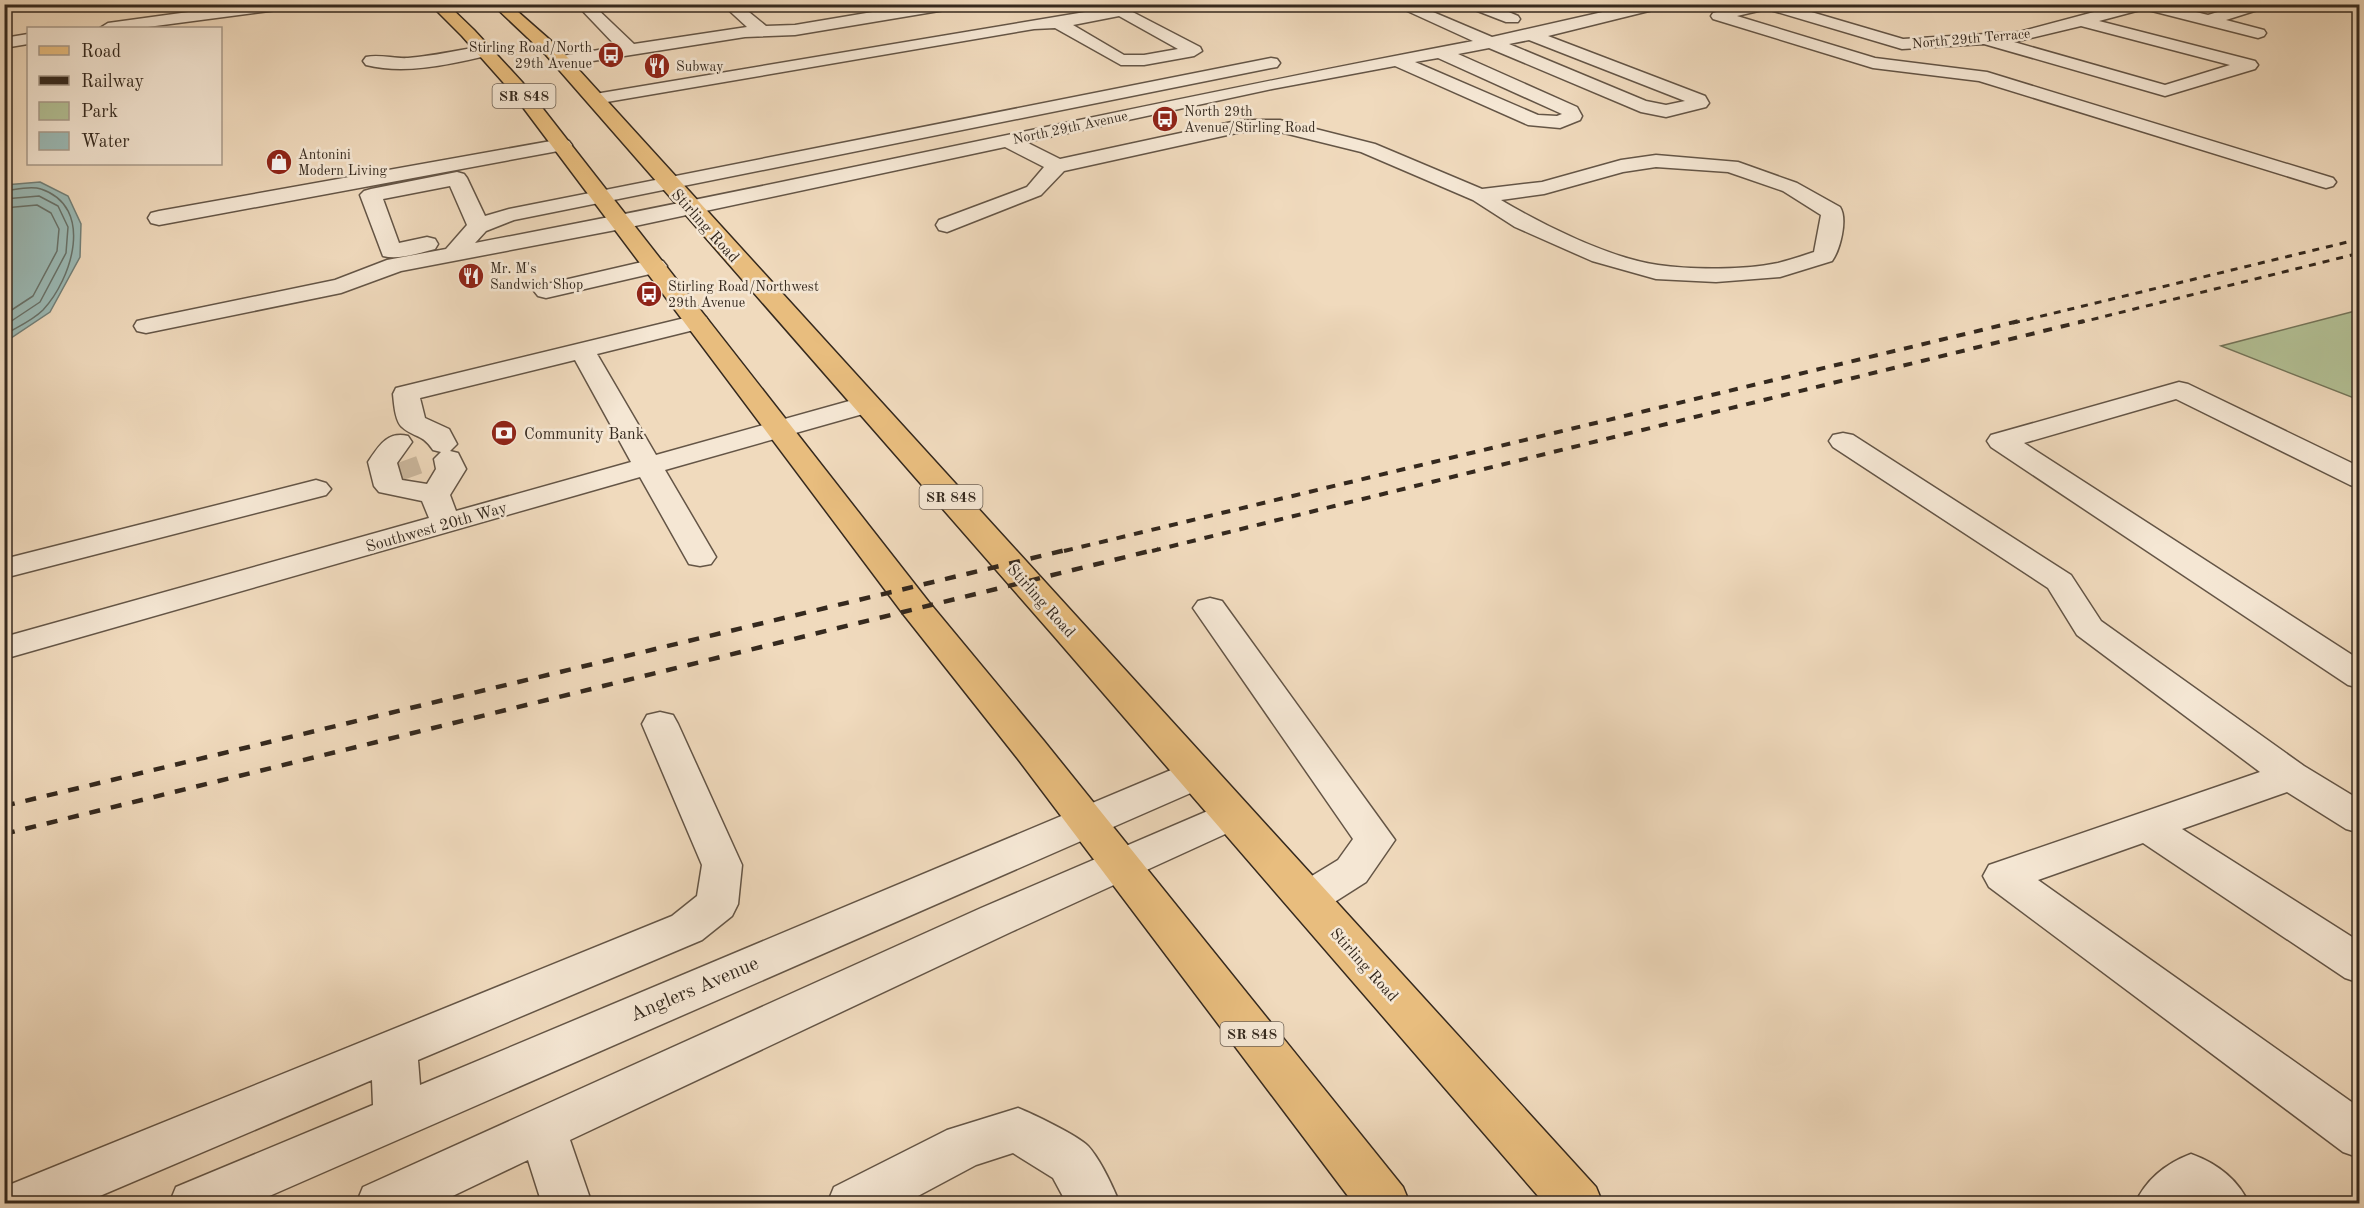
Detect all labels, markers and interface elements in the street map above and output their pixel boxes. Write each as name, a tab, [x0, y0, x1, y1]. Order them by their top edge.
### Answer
legend	[27, 27, 222, 165]
street label: North 29th Terrace	[1911, 27, 2031, 51]
bus stop icon: Stirling Road/North 29th Avenue	[596, 40, 626, 70]
place label: Stirling Road/North 29th Avenue	[469, 41, 592, 71]
text: Road	[81, 43, 121, 61]
restaurant icon: Subway	[642, 51, 672, 81]
place label: Subway	[676, 60, 724, 74]
text: Railway	[81, 73, 144, 91]
road number: SR 848	[492, 84, 556, 108]
text: Park	[81, 103, 118, 121]
bus stop icon: North 29th Avenue/Stirling Road	[1150, 104, 1180, 134]
place label: North 29th Avenue/Stirling Road	[1184, 105, 1316, 135]
street label: North 29th Avenue	[1012, 109, 1129, 147]
text: Water	[81, 133, 130, 151]
shop icon: Antonini Modern Living	[264, 147, 294, 177]
place label: Antonini Modern Living	[298, 148, 388, 178]
street label: Stirling Road	[668, 187, 741, 266]
restaurant icon: Mr. M's Sandwich Shop	[456, 261, 486, 291]
place label: Mr. M's Sandwich Shop	[490, 262, 583, 292]
bus stop icon: Stirling Road/Northwest 29th Avenue	[634, 279, 664, 309]
place label: Stirling Road/Northwest 29th Avenue	[668, 280, 819, 310]
bank icon: Community Bank	[489, 418, 519, 448]
place label: Community Bank	[524, 427, 644, 443]
road number: SR 848	[920, 485, 982, 509]
street label: Southwest 20th Way	[364, 500, 509, 556]
street label: Stirling Road	[1004, 562, 1077, 641]
street label: Stirling Road	[1327, 926, 1400, 1005]
street label: Anglers Avenue	[628, 954, 762, 1026]
road number: SR 848	[1220, 1022, 1284, 1046]

